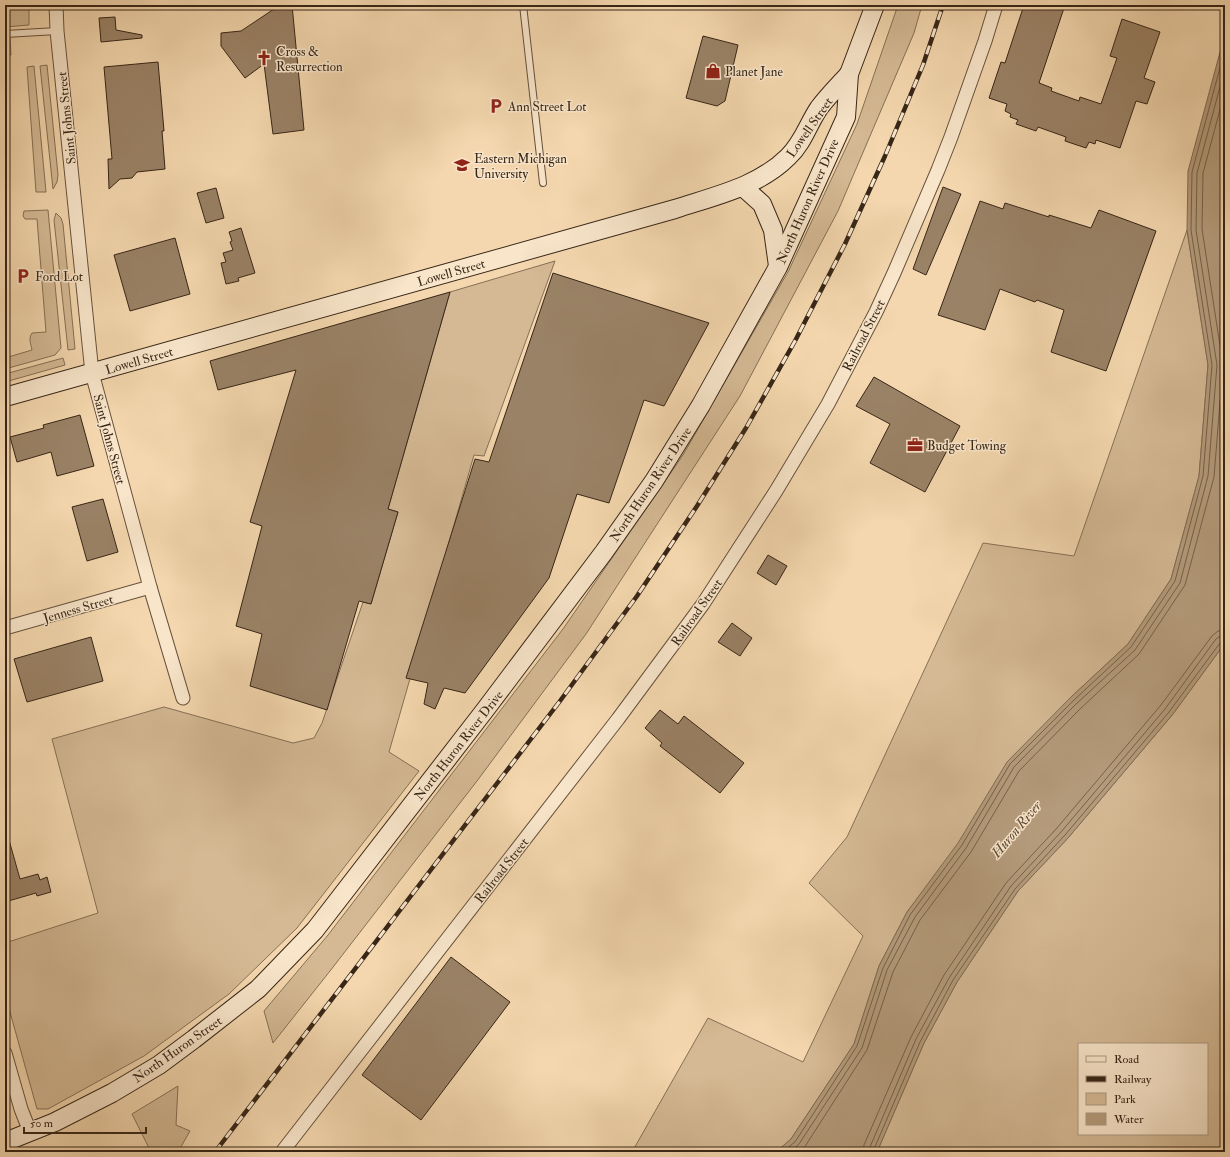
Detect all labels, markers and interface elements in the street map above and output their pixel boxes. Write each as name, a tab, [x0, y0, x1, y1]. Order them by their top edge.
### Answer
place label: Cross & Resurrection	[276, 44, 343, 75]
church icon: Cross & Resurrection	[255, 49, 273, 67]
shop icon: Planet Jane	[704, 62, 722, 80]
place label: Planet Jane	[725, 64, 783, 80]
street label: Saint Johns Street	[54, 71, 80, 165]
street label: Lowell Street	[783, 94, 836, 161]
parking icon: Ann Street Lot	[487, 97, 505, 115]
place label: Ann Street Lot	[507, 99, 586, 115]
street label: North Huron River Drive	[773, 136, 843, 266]
place label: Eastern Michigan University	[474, 151, 567, 183]
school or university icon: Eastern Michigan University	[453, 156, 471, 174]
street label: Lowell Street	[416, 256, 487, 290]
parking icon: Ford Lot	[14, 267, 32, 285]
place label: Ford Lot	[35, 269, 83, 285]
street label: Railroad Street	[839, 297, 889, 374]
street label: Lowell Street	[104, 344, 175, 378]
street label: Saint Johns Street	[89, 392, 129, 486]
street label: North Huron River Drive	[606, 424, 696, 545]
office icon: Budget Towing	[906, 436, 924, 454]
place label: Budget Towing	[927, 438, 1007, 454]
street label: Railroad Street	[668, 576, 726, 649]
street label: Jenness Street	[40, 591, 115, 627]
street label: North Huron River Drive	[411, 687, 507, 804]
water label: Huron River	[987, 797, 1045, 862]
street label: Railroad Street	[471, 835, 532, 906]
street label: North Huron Street	[130, 1013, 225, 1087]
legend	[1078, 1043, 1208, 1135]
text: Road	[1114, 1052, 1139, 1067]
text: Railway	[1114, 1072, 1152, 1087]
text: Park	[1114, 1092, 1136, 1107]
scale bar	[24, 1109, 146, 1135]
text: Water	[1113, 1112, 1144, 1127]
text: 50 m	[30, 1116, 54, 1131]

